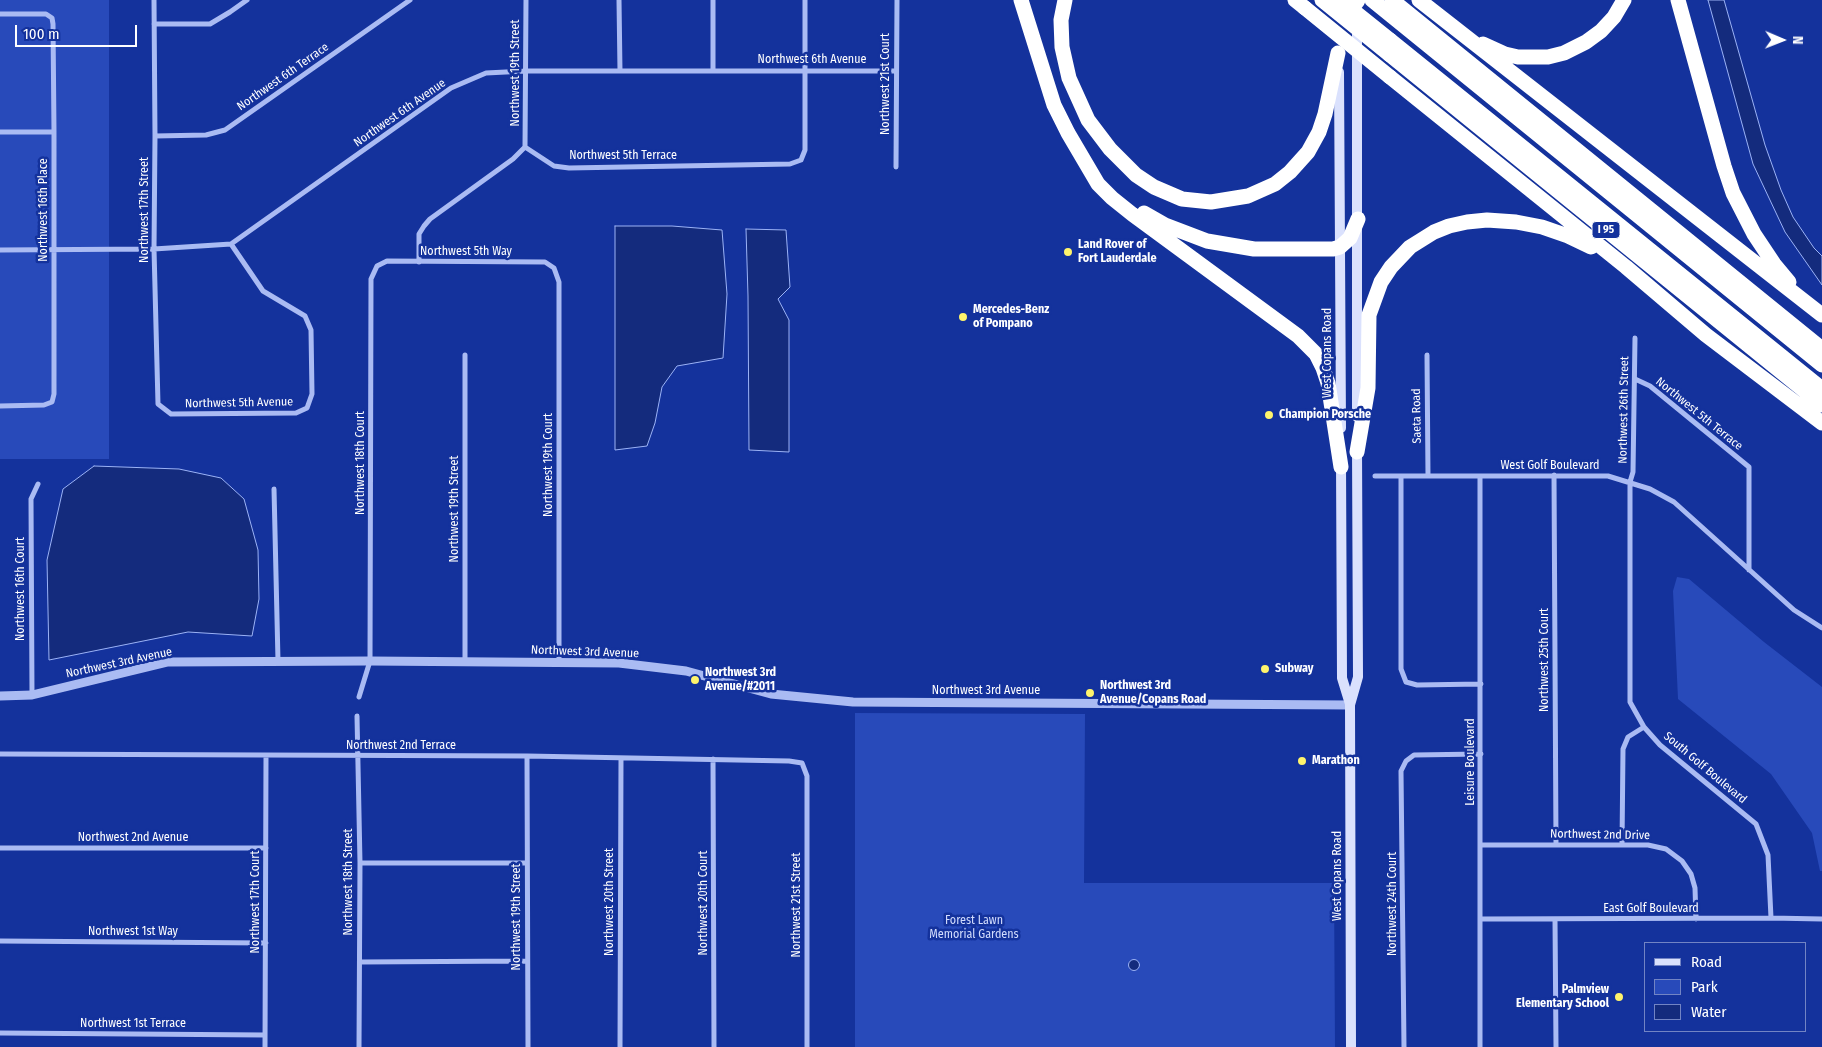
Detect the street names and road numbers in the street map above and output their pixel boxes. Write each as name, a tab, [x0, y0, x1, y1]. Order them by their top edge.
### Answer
street label: Northwest 19th Street	[509, 20, 523, 126]
street label: Northwest 21st Court	[879, 33, 893, 135]
street label: Northwest 6th Terrace	[235, 40, 331, 114]
street label: Northwest 6th Avenue	[758, 53, 866, 67]
street label: Northwest 6th Avenue	[351, 76, 449, 150]
street label: Northwest 5th Terrace	[569, 149, 677, 163]
street label: Northwest 17th Street	[138, 157, 152, 263]
street label: Northwest 16th Place	[37, 158, 51, 262]
road number: I 95	[1592, 222, 1620, 238]
street label: Northwest 5th Way	[420, 245, 512, 259]
street label: West Copans Road	[1321, 308, 1335, 398]
street label: Northwest 26th Street	[1616, 356, 1632, 464]
street label: Northwest 5th Terrace	[1653, 375, 1745, 453]
street label: Saeta Road	[1409, 388, 1425, 444]
street label: Northwest 5th Avenue	[185, 395, 293, 411]
street label: Northwest 18th Court	[354, 411, 368, 515]
street label: Northwest 19th Court	[542, 413, 556, 517]
street label: Northwest 19th Street	[448, 456, 462, 562]
street label: West Golf Boulevard	[1501, 459, 1599, 473]
street label: Northwest 16th Court	[14, 537, 28, 641]
street label: Northwest 25th Court	[1538, 608, 1552, 712]
street label: Northwest 3rd Avenue	[531, 643, 639, 661]
street label: Northwest 3rd Avenue	[65, 645, 173, 681]
street label: Northwest 3rd Avenue	[932, 684, 1040, 698]
street label: Leisure Boulevard	[1464, 718, 1478, 806]
street label: South Golf Boulevard	[1661, 729, 1749, 807]
street label: Northwest 2nd Terrace	[346, 739, 456, 753]
street label: Northwest 2nd Drive	[1550, 827, 1650, 843]
street label: Northwest 18th Street	[342, 829, 356, 935]
street label: Northwest 2nd Avenue	[78, 831, 188, 845]
street label: West Copans Road	[1331, 831, 1345, 921]
street label: Northwest 20th Street	[603, 848, 617, 956]
street label: Northwest 17th Court	[249, 851, 263, 953]
street label: Northwest 20th Court	[697, 851, 711, 955]
street label: Northwest 24th Court	[1386, 852, 1400, 956]
street label: Northwest 21st Street	[790, 853, 804, 957]
street label: Northwest 19th Street	[510, 864, 524, 970]
street label: East Golf Boulevard	[1603, 902, 1699, 916]
street label: Northwest 1st Way	[88, 925, 178, 939]
street label: Northwest 1st Terrace	[80, 1017, 186, 1031]

